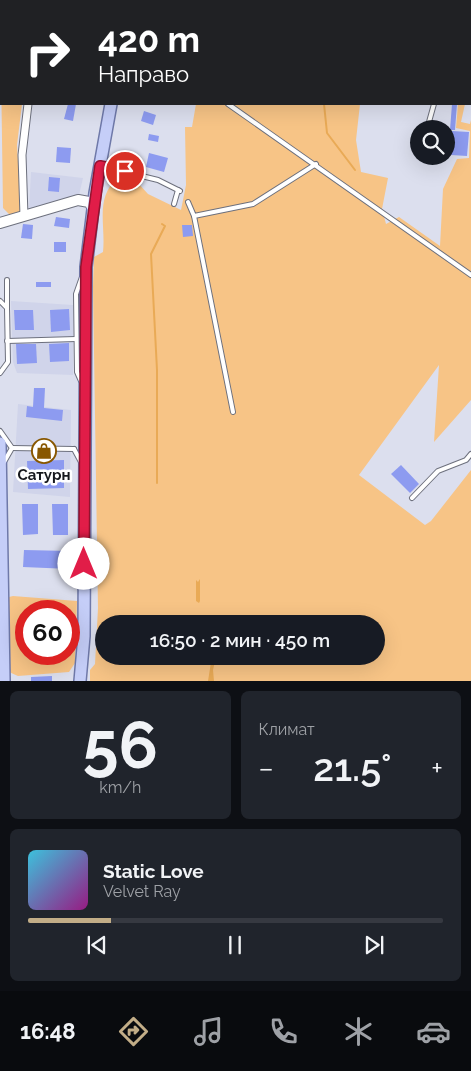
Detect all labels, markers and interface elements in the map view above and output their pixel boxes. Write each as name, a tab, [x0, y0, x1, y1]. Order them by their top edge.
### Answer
text: 420 m	[98, 19, 200, 60]
icon: right	[15, 20, 80, 85]
text: Направо	[98, 61, 189, 87]
map controls	[410, 120, 455, 165]
button: search	[410, 120, 455, 165]
pin	[104, 150, 146, 192]
icon: arrive	[111, 157, 139, 185]
shop icon: Сатурн	[31, 438, 57, 464]
place label: Сатурн	[17, 466, 71, 484]
position arrow	[57, 537, 109, 589]
speed limit sign: 60	[15, 600, 80, 665]
text: 16:50 · 2 мин · 450 m	[150, 629, 330, 651]
text: 56	[83, 707, 158, 783]
text: Климат	[259, 720, 315, 739]
text: 21.5°	[313, 745, 392, 790]
text: −	[259, 752, 274, 785]
text: +	[431, 752, 443, 785]
text: km/h	[99, 778, 141, 797]
text: Static Love	[103, 860, 204, 882]
text: Velvet Ray	[103, 882, 181, 901]
icon: previous	[83, 931, 111, 959]
icon: pause	[221, 931, 249, 959]
icon: next	[360, 931, 388, 959]
icon: directions	[116, 1014, 151, 1049]
icon: music	[191, 1014, 226, 1049]
icon: phone	[266, 1014, 301, 1049]
icon: climate	[341, 1014, 376, 1049]
icon: car	[416, 1014, 451, 1049]
text: 16:48	[20, 1018, 76, 1044]

